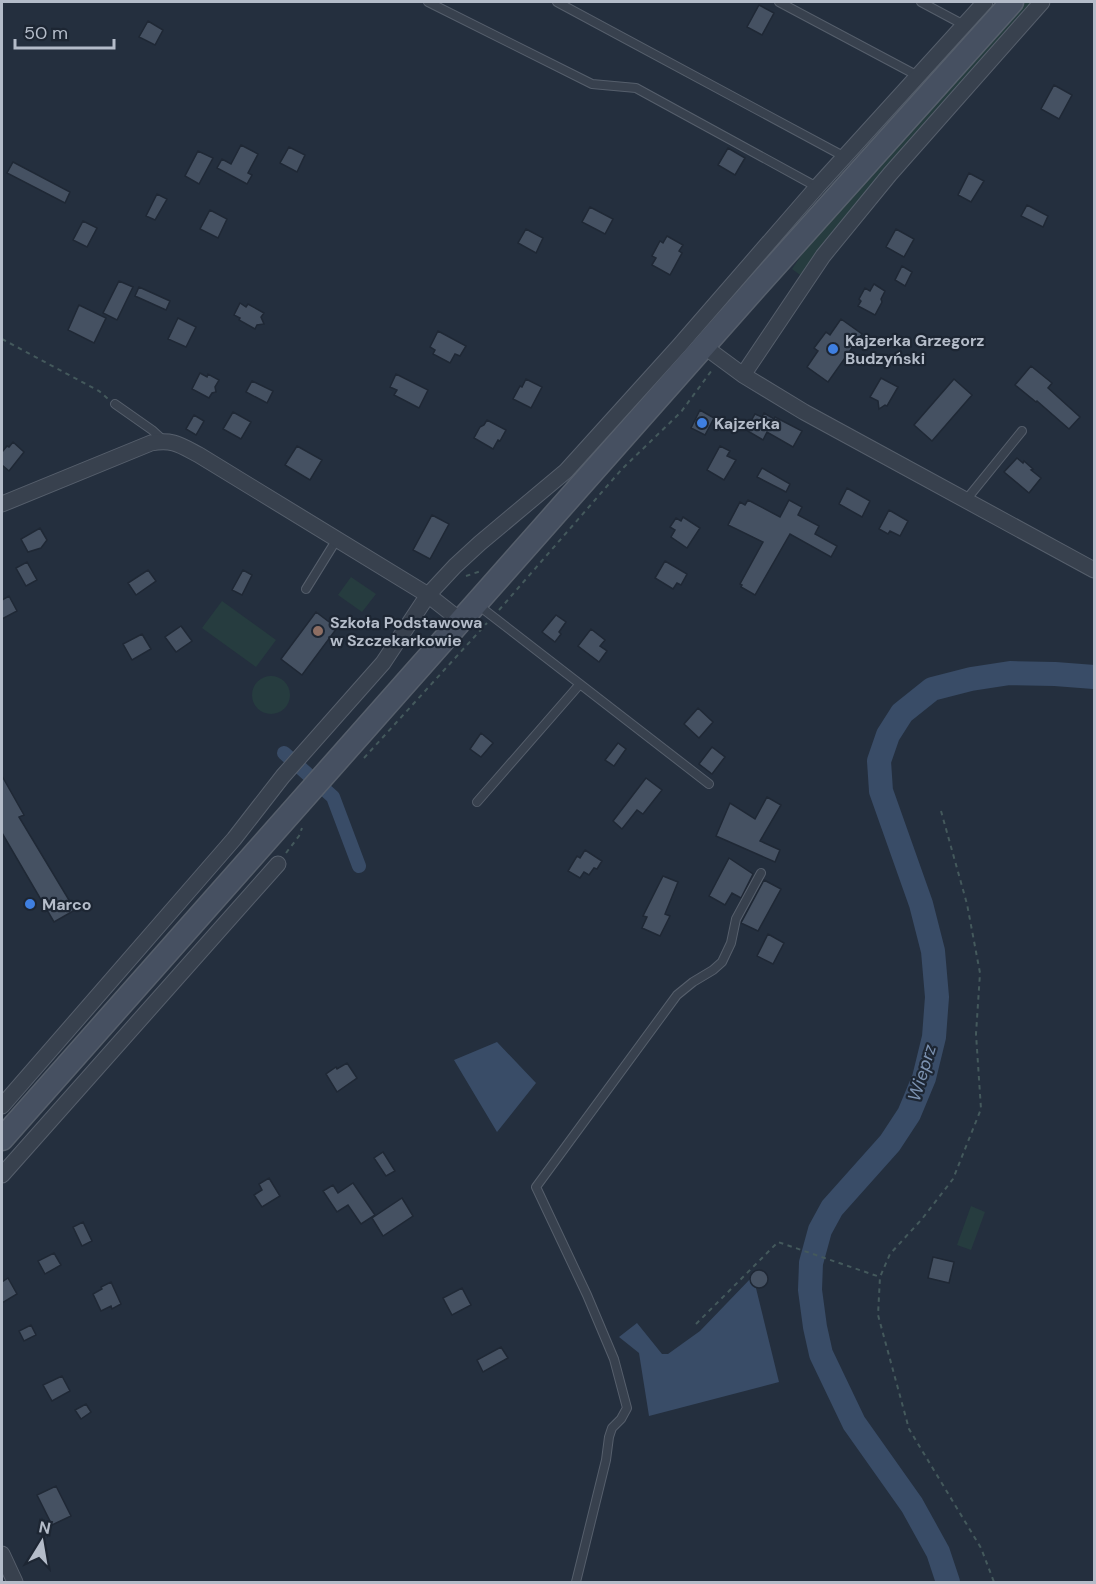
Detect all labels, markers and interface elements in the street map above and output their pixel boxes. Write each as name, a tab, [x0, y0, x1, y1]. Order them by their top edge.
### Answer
scale bar	[15, 12, 114, 50]
text: 50 m	[24, 21, 68, 45]
place label: Kajzerka Grzegorz Budzyński	[845, 330, 984, 369]
marker: Kajzerka Grzegorz Budzyński	[826, 342, 840, 356]
place label: Kajzerka	[714, 413, 780, 434]
marker: Kajzerka	[695, 416, 709, 430]
place label: Szkoła Podstawowa w Szczekarkowie	[330, 612, 482, 651]
marker: Szkoła Podstawowa w Szczekarkowie	[311, 624, 325, 638]
place label: Marco	[42, 894, 91, 915]
marker: Marco	[23, 897, 37, 911]
water label: Wieprz	[902, 1041, 942, 1104]
north arrow	[12, 1512, 72, 1572]
text: N	[37, 1516, 52, 1539]

